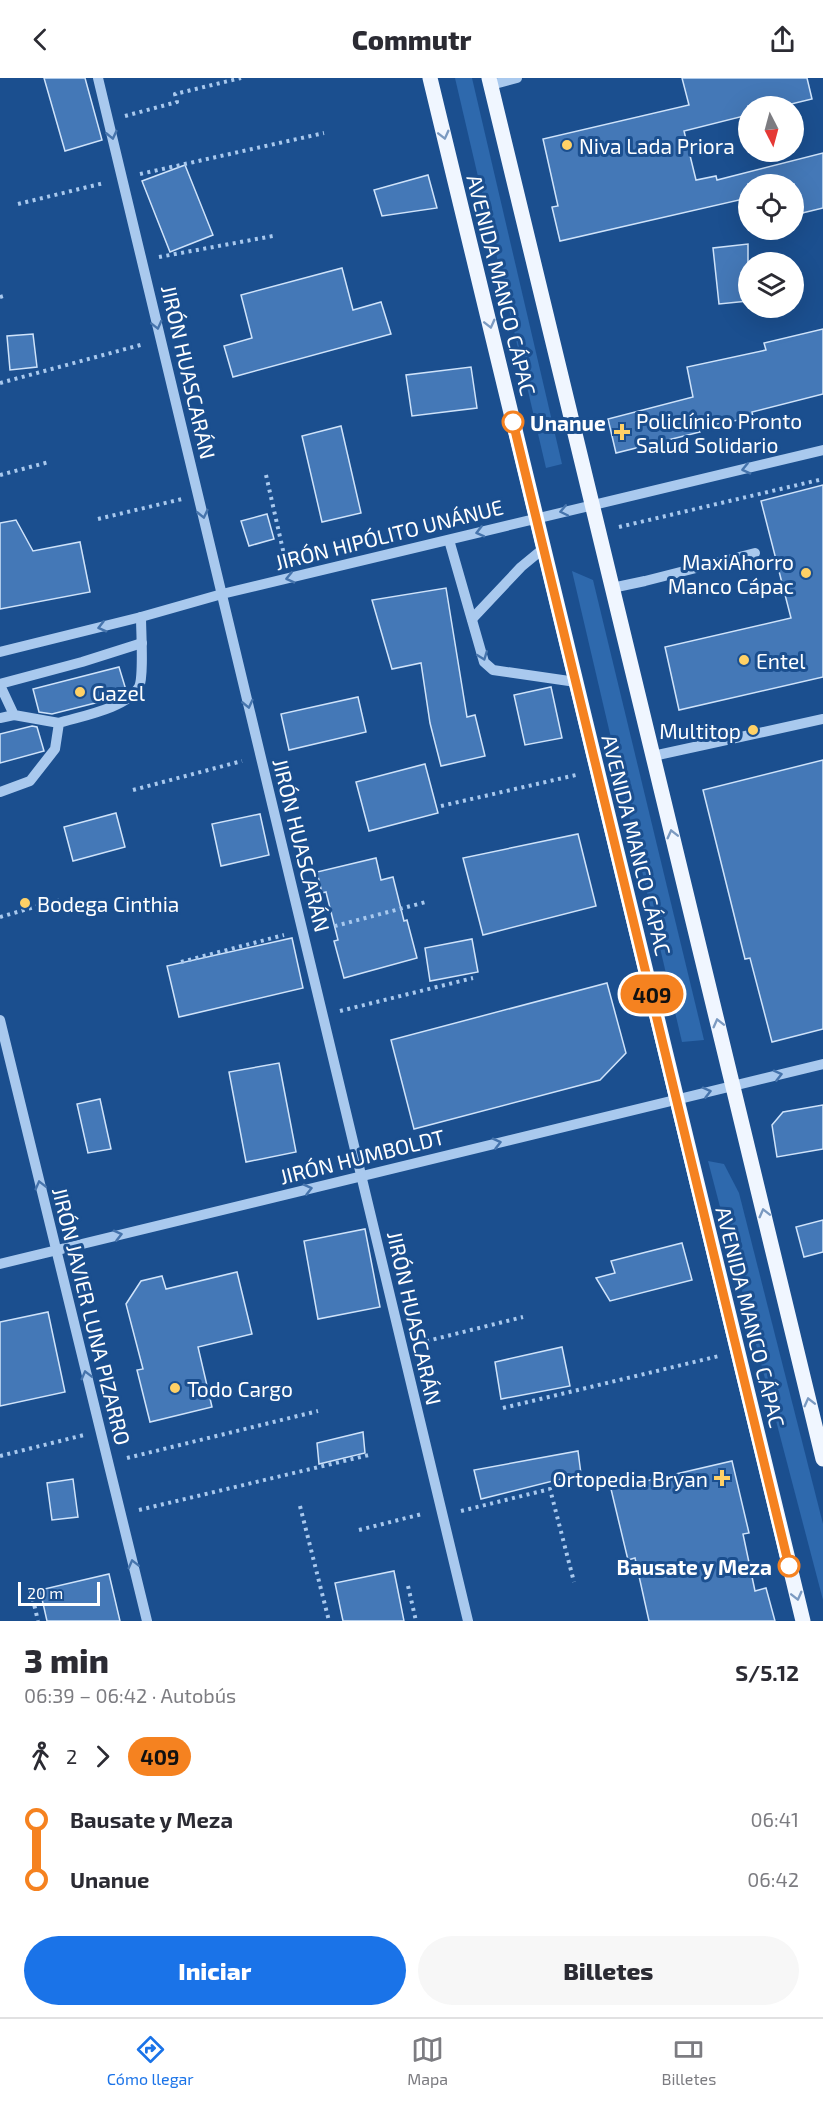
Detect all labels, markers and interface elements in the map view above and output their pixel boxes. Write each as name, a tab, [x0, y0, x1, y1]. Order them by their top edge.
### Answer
icon: back	[24, 23, 57, 56]
text: Commutr	[352, 23, 471, 55]
icon: share	[766, 23, 799, 56]
north arrow	[738, 96, 804, 162]
map controls	[738, 96, 804, 318]
one-way arrow	[104, 130, 117, 140]
one-way arrow	[437, 130, 450, 140]
place label: Niva Lada Priora	[579, 133, 735, 158]
marker: Niva Lada Priora	[560, 138, 574, 152]
street label: AVENIDA MANCO CÁPAC	[462, 172, 542, 398]
button: locate	[738, 174, 804, 240]
button: layers	[738, 252, 804, 318]
street label: JIRÓN HUASCARÁN	[157, 283, 221, 461]
one-way arrow	[150, 319, 163, 329]
one-way arrow	[482, 319, 495, 329]
place label: Policlínico Pronto Salud Solidario	[636, 408, 802, 457]
place label: Unanue	[530, 410, 606, 435]
marker: Unanue	[502, 411, 524, 433]
marker: Policlínico Pronto Salud Solidario	[613, 423, 631, 441]
one-way arrow	[741, 461, 751, 474]
street label: JIRÓN HIPÓLITO UNÁNUE	[272, 494, 506, 574]
one-way arrow	[560, 504, 570, 517]
one-way arrow	[195, 509, 208, 519]
one-way arrow	[475, 524, 485, 537]
place label: MaxiAhorro Manco Cápac	[668, 549, 794, 598]
marker: MaxiAhorro Manco Cápac	[799, 566, 813, 580]
one-way arrow	[286, 571, 296, 584]
one-way arrow	[97, 619, 107, 632]
place label: Entel	[756, 648, 806, 673]
one-way arrow	[476, 650, 488, 661]
marker: Entel	[737, 653, 751, 667]
place label: Gazel	[92, 680, 146, 705]
marker: Gazel	[73, 685, 87, 699]
one-way arrow	[240, 699, 253, 709]
place label: Multitop	[659, 718, 741, 743]
marker: Multitop	[746, 723, 760, 737]
street label: AVENIDA MANCO CÁPAC	[597, 732, 677, 958]
street label: JIRÓN HUASCARÁN	[268, 756, 336, 934]
one-way arrow	[666, 829, 679, 839]
place label: Bodega Cinthia	[37, 891, 179, 916]
marker: Bodega Cinthia	[18, 896, 32, 910]
line badge: 409	[618, 974, 686, 1014]
text: 409	[632, 982, 672, 1007]
one-way arrow	[712, 1018, 725, 1028]
one-way arrow	[773, 1070, 783, 1083]
one-way arrow	[702, 1087, 712, 1100]
street label: JIRÓN HUMBOLDT	[277, 1123, 447, 1189]
one-way arrow	[492, 1138, 502, 1151]
one-way arrow	[35, 1180, 48, 1190]
street label: JIRÓN JAVIER LUNA PIZARRO	[48, 1184, 136, 1448]
one-way arrow	[302, 1184, 312, 1197]
street label: AVENIDA MANCO CÁPAC	[711, 1204, 791, 1430]
one-way arrow	[758, 1208, 771, 1218]
street label: JIRÓN HUASCARÁN	[383, 1229, 447, 1407]
one-way arrow	[113, 1230, 123, 1243]
one-way arrow	[81, 1370, 94, 1380]
place label: Todo Cargo	[187, 1376, 293, 1401]
marker: Todo Cargo	[168, 1381, 182, 1395]
one-way arrow	[804, 1397, 817, 1407]
place label: Ortopedia Bryan	[553, 1466, 708, 1491]
marker: Ortopedia Bryan	[713, 1469, 731, 1487]
place label: Bausate y Meza	[616, 1554, 772, 1580]
marker: Bausate y Meza	[778, 1555, 800, 1577]
one-way arrow	[127, 1559, 140, 1569]
scale bar	[18, 1579, 100, 1606]
text: 20 m	[27, 1583, 63, 1602]
one-way arrow	[789, 1591, 802, 1601]
text: 3 min	[24, 1640, 109, 1680]
text: S/5.12	[735, 1659, 799, 1685]
text: 06:39 – 06:42 · Autobús	[24, 1683, 236, 1707]
icon: walk	[24, 1740, 57, 1773]
icon: forward	[86, 1740, 119, 1773]
text: 2	[66, 1744, 77, 1768]
text: 409	[140, 1744, 179, 1769]
text: Bausate y Meza	[70, 1806, 233, 1832]
text: 06:41	[751, 1807, 799, 1831]
text: Unanue	[70, 1866, 150, 1892]
text: 06:42	[747, 1867, 799, 1891]
button: Iniciar	[24, 1936, 406, 2005]
button: Billetes	[418, 1936, 799, 2005]
tab: Cómo llegar	[107, 2033, 194, 2088]
tab: Mapa	[407, 2033, 448, 2088]
tab: Billetes	[661, 2033, 716, 2088]

